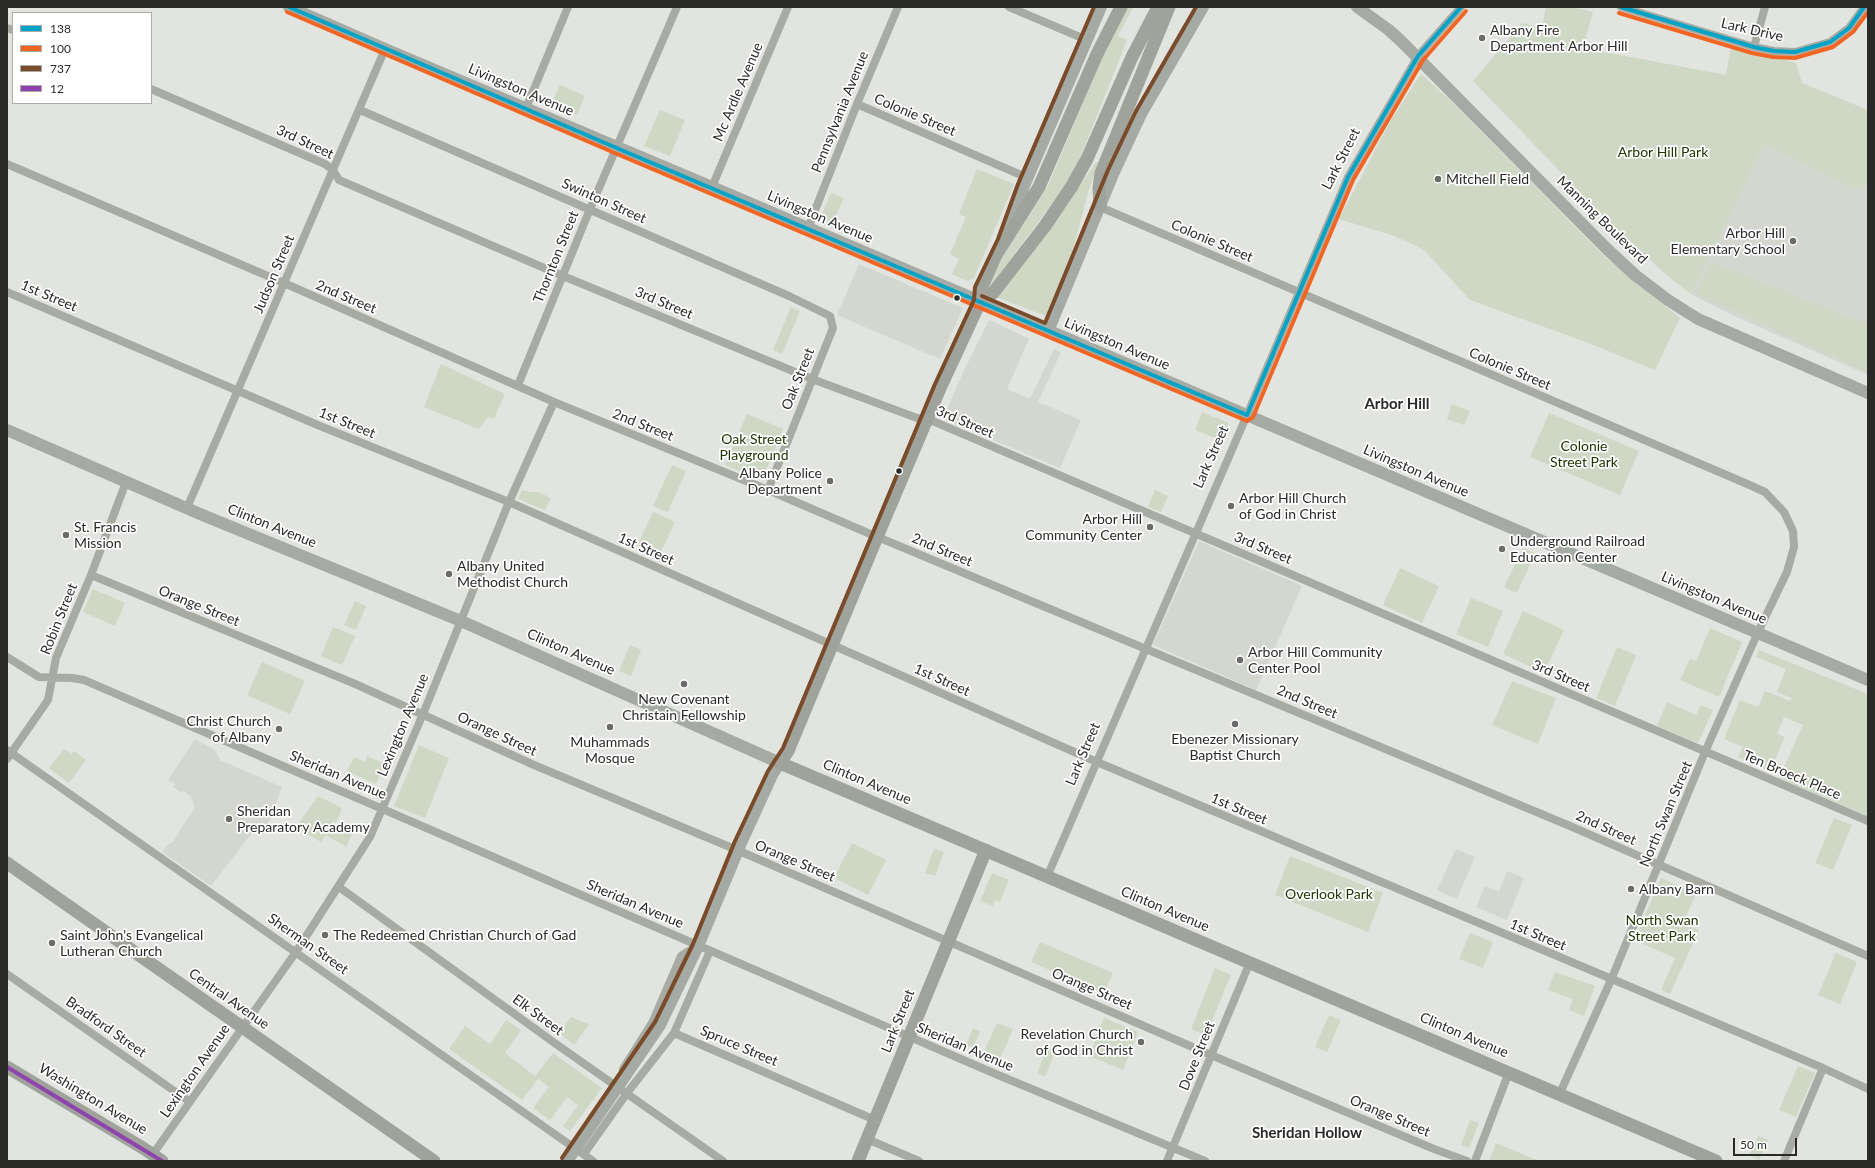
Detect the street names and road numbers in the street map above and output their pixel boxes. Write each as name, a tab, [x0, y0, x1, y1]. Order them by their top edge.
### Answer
street label: Lark Drive	[1719, 15, 1785, 45]
street label: Mc Ardle Avenue	[710, 40, 766, 144]
street label: Pennsylvania Avenue	[808, 49, 872, 175]
street label: Livingston Avenue	[466, 60, 576, 120]
street label: Colonie Street	[871, 90, 959, 140]
street label: 3rd Street	[274, 121, 336, 163]
street label: Lark Street	[1318, 125, 1364, 193]
street label: Manning Boulevard	[1553, 173, 1651, 267]
street label: Swinton Street	[559, 175, 649, 227]
street label: Livingston Avenue	[765, 187, 875, 247]
street label: Thornton Street	[530, 208, 582, 306]
street label: Colonie Street	[1168, 216, 1256, 266]
street label: Judson Street	[250, 232, 298, 316]
street label: 1st Street	[18, 277, 80, 315]
street label: 2nd Street	[313, 277, 379, 317]
street label: 3rd Street	[633, 283, 695, 323]
street label: Livingston Avenue	[1062, 314, 1172, 374]
street label: Colonie Street	[1466, 344, 1554, 394]
street label: Oak Street	[778, 345, 818, 413]
street label: 3rd Street	[934, 402, 996, 442]
street label: 1st Street	[316, 404, 378, 442]
street label: 2nd Street	[610, 405, 676, 445]
street label: Lark Street	[1190, 423, 1232, 491]
street label: Livingston Avenue	[1361, 441, 1471, 501]
street label: Clinton Avenue	[225, 501, 319, 551]
street label: 3rd Street	[1232, 528, 1294, 568]
street label: 1st Street	[615, 529, 677, 569]
street label: 2nd Street	[909, 530, 975, 570]
street label: Livingston Avenue	[1659, 568, 1769, 628]
street label: Robin Street	[37, 581, 81, 657]
street label: Orange Street	[156, 582, 242, 630]
street label: Clinton Avenue	[524, 625, 618, 679]
street label: 3rd Street	[1530, 656, 1592, 696]
street label: 1st Street	[911, 660, 973, 700]
street label: Lexington Avenue	[374, 671, 432, 779]
street label: 2nd Street	[1274, 682, 1340, 722]
street label: Orange Street	[455, 708, 539, 760]
street label: Lark Street	[1062, 720, 1104, 788]
street label: Sheridan Avenue	[287, 747, 389, 803]
street label: Ten Broeck Place	[1741, 747, 1843, 803]
street label: Clinton Avenue	[820, 756, 914, 808]
street label: North Swan Street	[1636, 759, 1696, 869]
street label: 1st Street	[1208, 790, 1270, 828]
street label: 2nd Street	[1573, 807, 1639, 849]
street label: Orange Street	[752, 837, 838, 885]
street label: Sheridan Avenue	[584, 876, 686, 932]
street label: Clinton Avenue	[1118, 883, 1212, 935]
street label: Sherman Street	[264, 910, 352, 978]
street label: 1st Street	[1507, 916, 1569, 954]
street label: Central Avenue	[185, 965, 273, 1033]
street label: Orange Street	[1049, 965, 1135, 1013]
street label: Lark Street	[878, 987, 918, 1055]
street label: Elk Street	[509, 991, 567, 1039]
street label: Bradford Street	[63, 993, 149, 1061]
street label: Clinton Avenue	[1417, 1009, 1511, 1061]
street label: Sheridan Avenue	[914, 1019, 1016, 1075]
street label: Dove Street	[1176, 1019, 1218, 1093]
street label: Lexington Avenue	[157, 1021, 233, 1121]
street label: Spruce Street	[698, 1022, 780, 1070]
street label: Washington Avenue	[36, 1060, 150, 1138]
street label: Orange Street	[1347, 1092, 1433, 1140]

